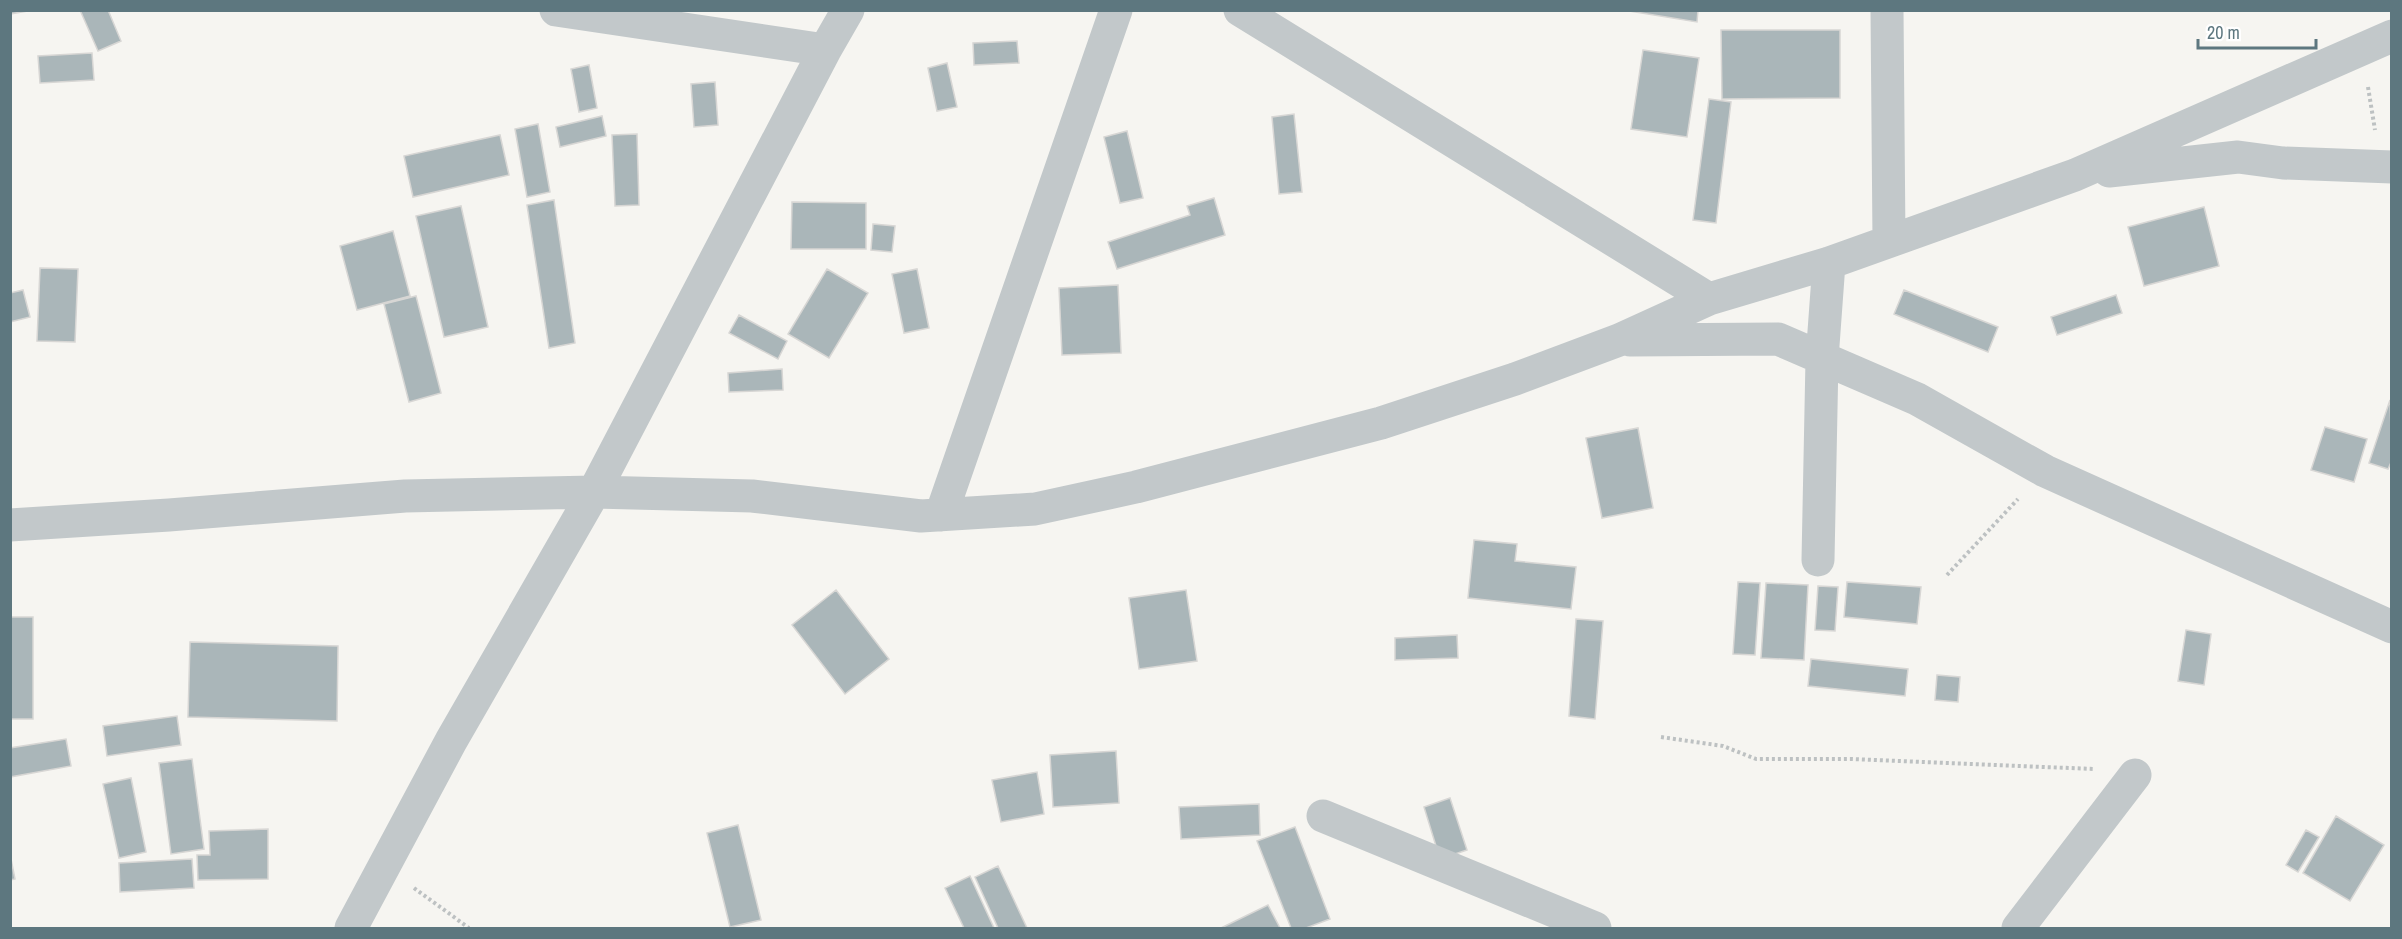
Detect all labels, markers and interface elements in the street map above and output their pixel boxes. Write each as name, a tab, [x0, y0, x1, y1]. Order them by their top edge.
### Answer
scale bar	[2198, 12, 2316, 50]
text: 20 m	[2207, 20, 2240, 45]

